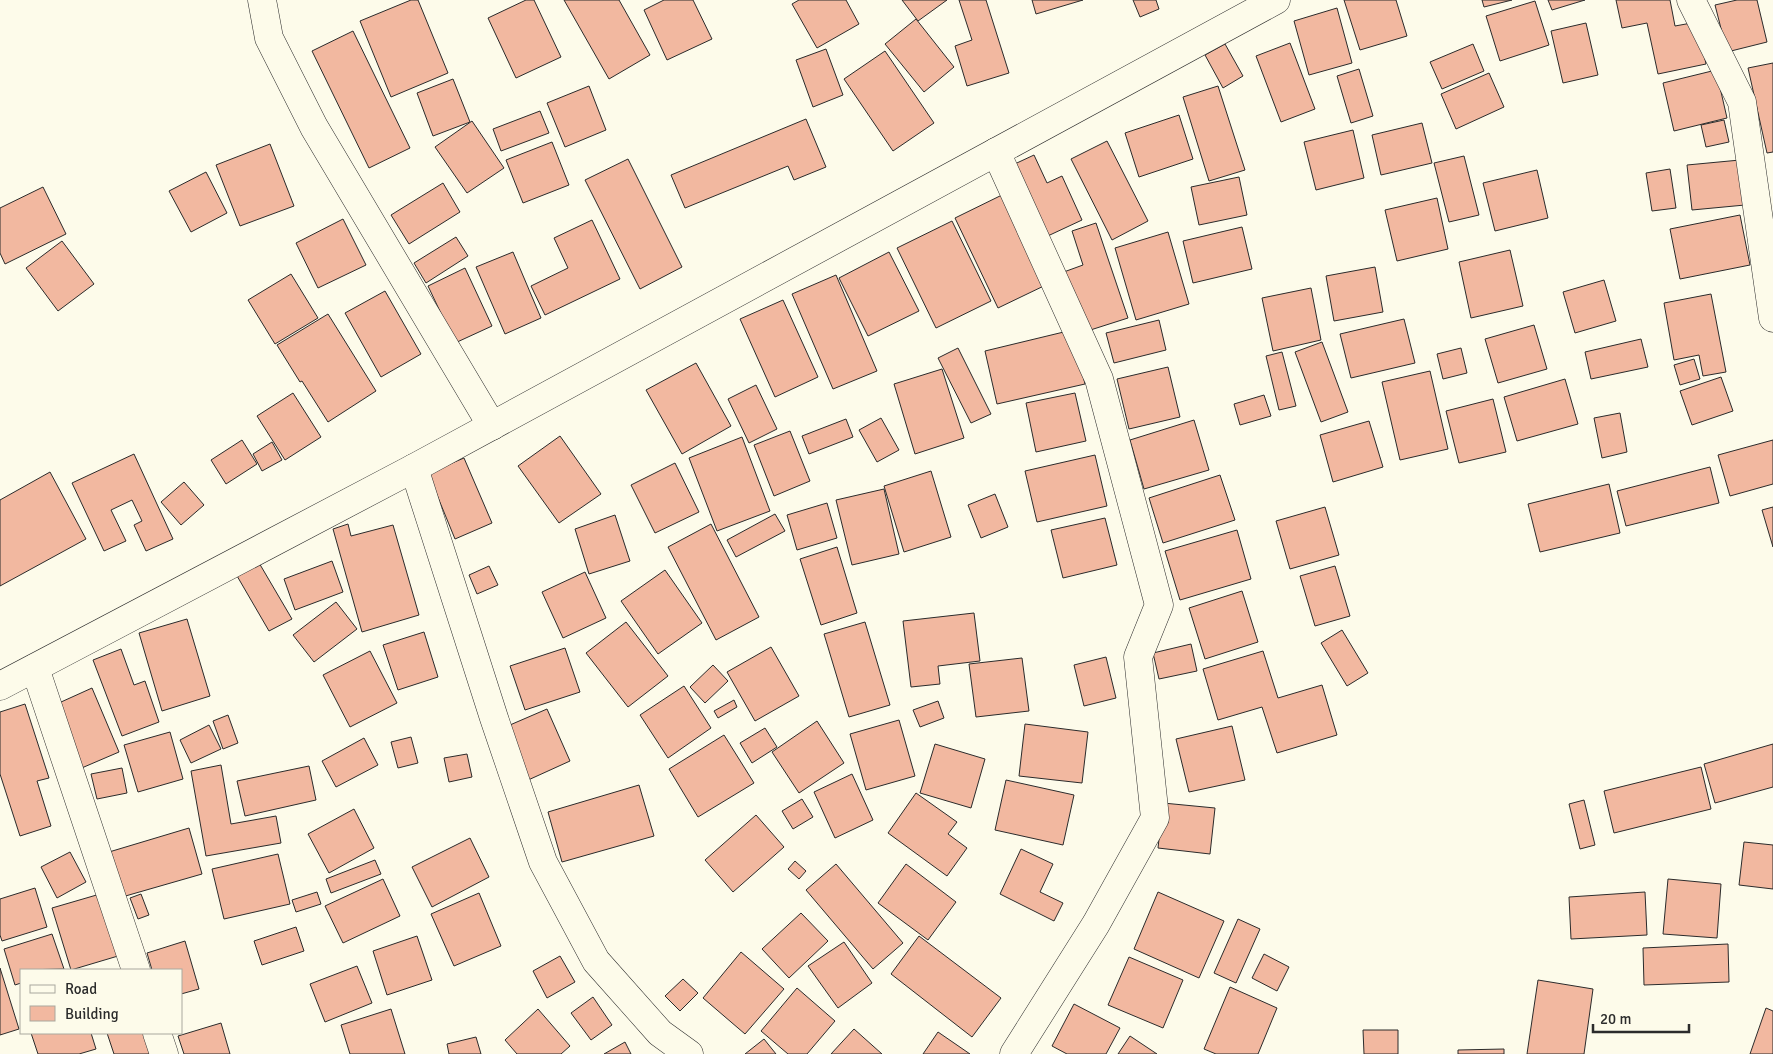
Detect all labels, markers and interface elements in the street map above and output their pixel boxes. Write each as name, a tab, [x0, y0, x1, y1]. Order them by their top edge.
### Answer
legend	[20, 969, 182, 1034]
text: Road	[65, 980, 97, 998]
scale bar	[1593, 1002, 1689, 1034]
text: Building	[65, 1005, 119, 1023]
text: 20 m	[1600, 1010, 1631, 1028]

